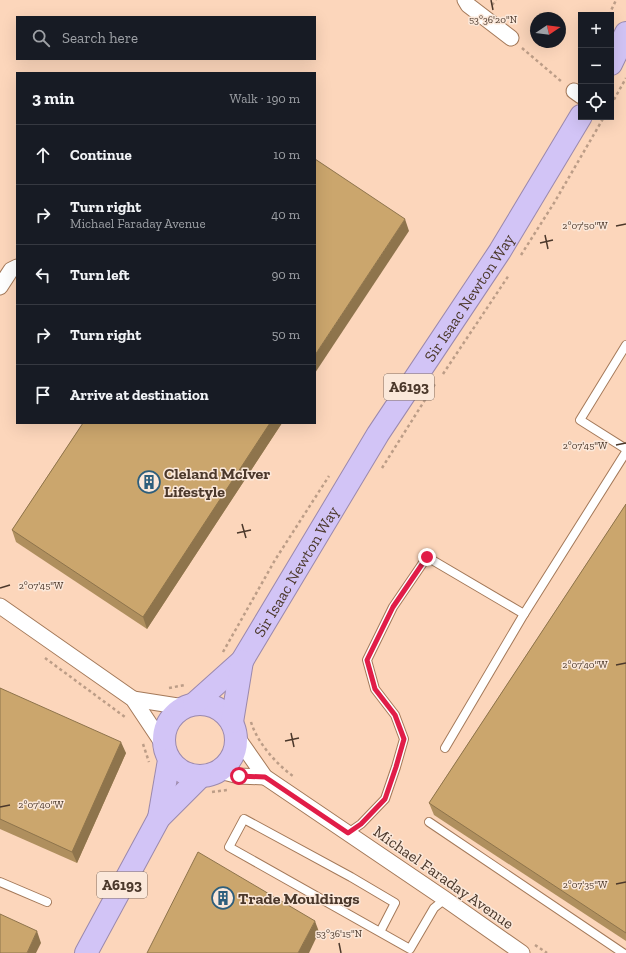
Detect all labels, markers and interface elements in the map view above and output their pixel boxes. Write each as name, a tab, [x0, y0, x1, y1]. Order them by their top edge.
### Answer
north arrow	[530, 12, 566, 48]
map controls	[578, 12, 614, 120]
button: +	[578, 12, 614, 48]
text: 53°36'20"N	[469, 14, 518, 26]
search box	[16, 16, 316, 60]
icon: search	[30, 27, 52, 49]
text: Search here	[62, 29, 138, 47]
button: −	[578, 48, 614, 84]
button: locate	[578, 84, 614, 120]
text: 3 min	[32, 88, 74, 108]
text: Walk · 190 m	[230, 91, 300, 106]
icon: ahead	[32, 144, 54, 166]
text: Continue	[70, 146, 132, 164]
text: 10 m	[273, 147, 300, 162]
text: Turn right	[70, 198, 141, 216]
icon: right	[32, 204, 54, 226]
text: 40 m	[271, 207, 300, 222]
text: Michael Faraday Avenue	[70, 216, 206, 231]
text: 2°07'50"W	[562, 220, 608, 232]
street label: Sir Isaac Newton Way	[420, 230, 519, 365]
icon: left	[32, 264, 54, 286]
text: Turn left	[70, 266, 130, 284]
text: 90 m	[271, 267, 300, 282]
icon: right	[32, 324, 54, 346]
text: Turn right	[70, 326, 141, 344]
text: 50 m	[272, 327, 300, 342]
road number: A6193	[384, 374, 434, 400]
icon: arrive	[32, 384, 54, 406]
text: Arrive at destination	[70, 386, 209, 404]
text: 2°07'45"W	[563, 440, 608, 452]
place label: Cleland McIver Lifestyle	[164, 464, 270, 501]
building icon: Cleland McIver Lifestyle	[136, 469, 162, 495]
street label: Sir Isaac Newton Way	[250, 502, 343, 640]
route end	[418, 548, 436, 566]
text: 2°07'45"W	[19, 580, 64, 592]
text: 2°07'40"W	[562, 659, 608, 671]
route start	[230, 767, 248, 785]
text: 2°07'40"W	[18, 799, 64, 811]
street label: Michael Faraday Avenue	[370, 822, 517, 933]
road number: A6193	[97, 872, 147, 898]
text: 2°07'35"W	[563, 879, 608, 891]
building icon: Trade Mouldings	[210, 885, 236, 911]
place label: Trade Mouldings	[238, 889, 360, 908]
text: 53°36'15"N	[316, 928, 363, 940]

